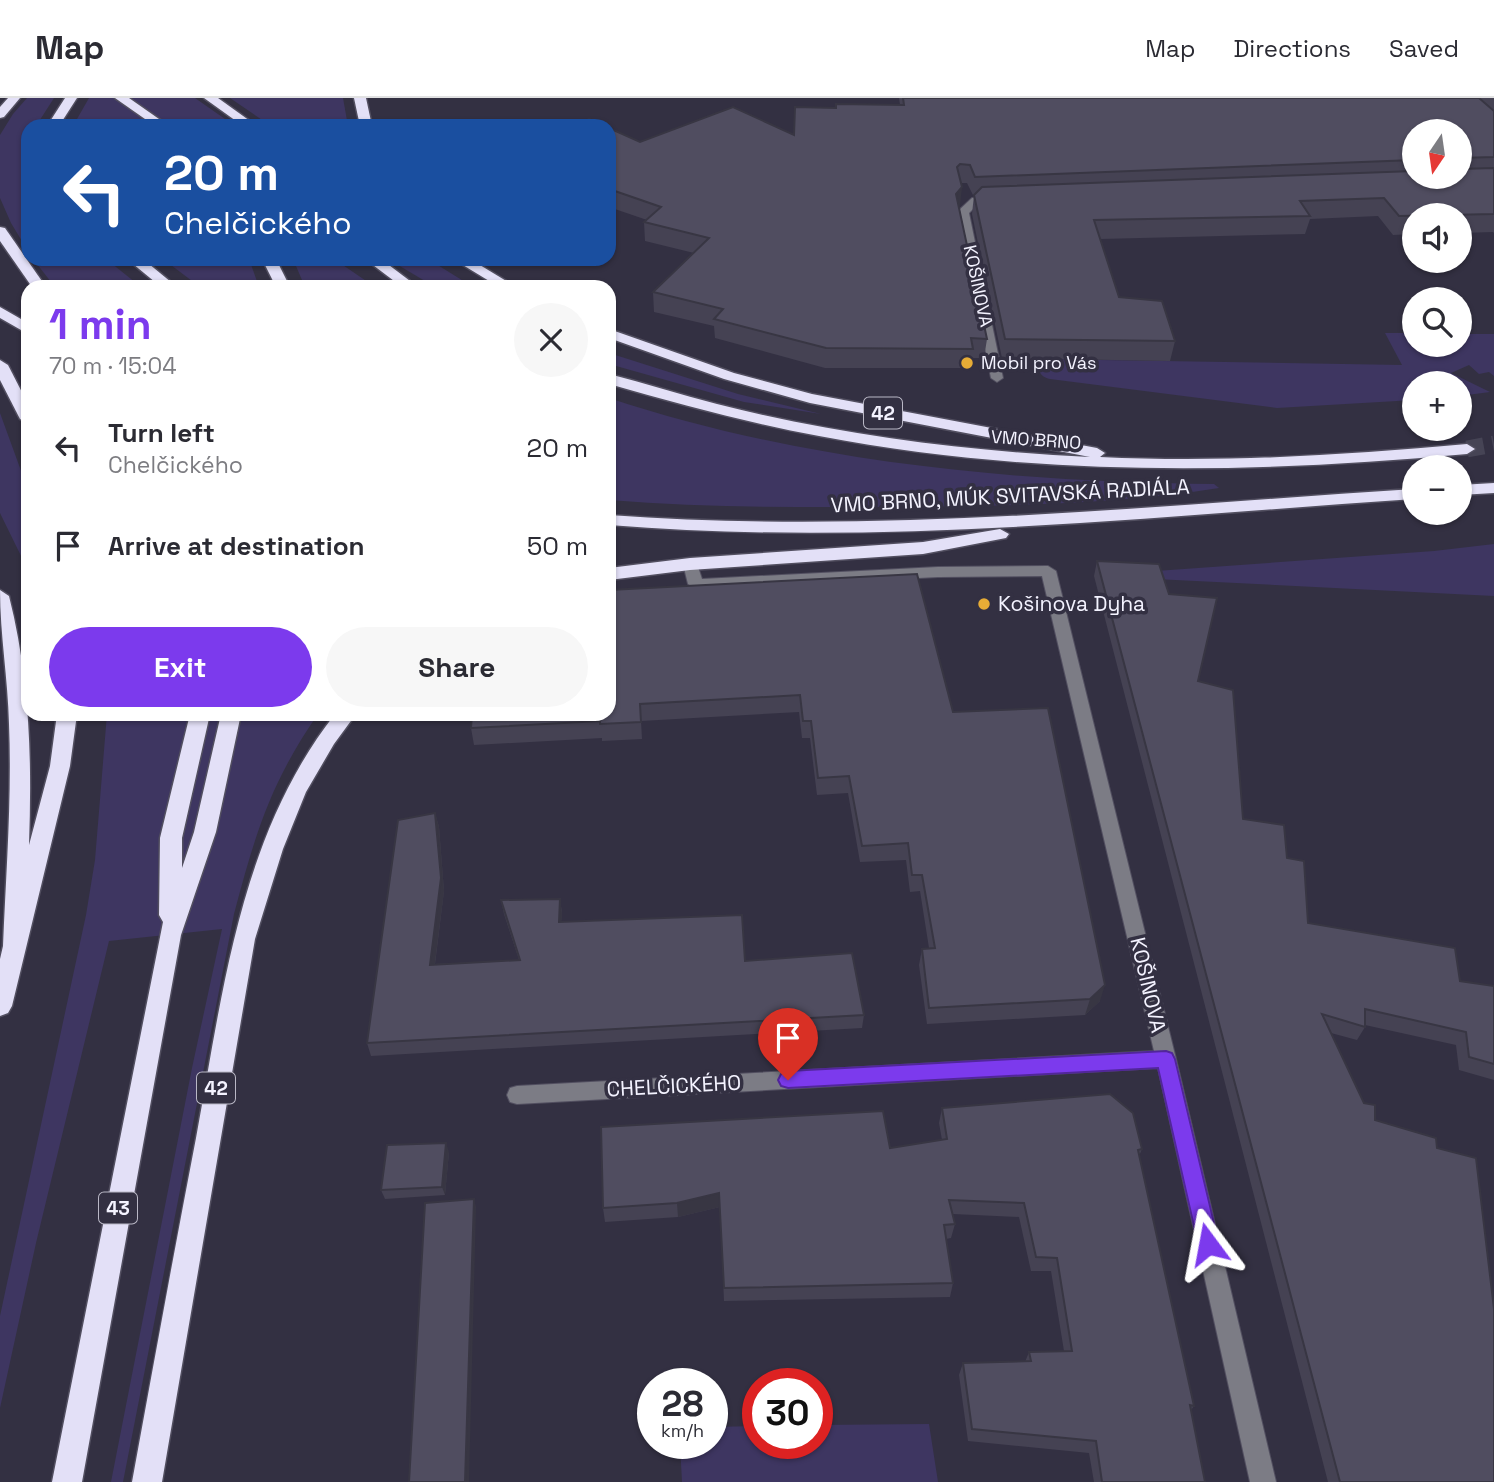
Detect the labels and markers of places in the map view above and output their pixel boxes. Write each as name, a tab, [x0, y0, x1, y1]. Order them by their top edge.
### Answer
place label: Mobil pro Vás	[981, 351, 1097, 374]
marker: Mobil pro Vás	[959, 355, 975, 371]
place label: Košinova Dyha	[998, 590, 1145, 617]
marker: Košinova Dyha	[976, 596, 992, 612]
pin	[758, 1008, 818, 1080]

